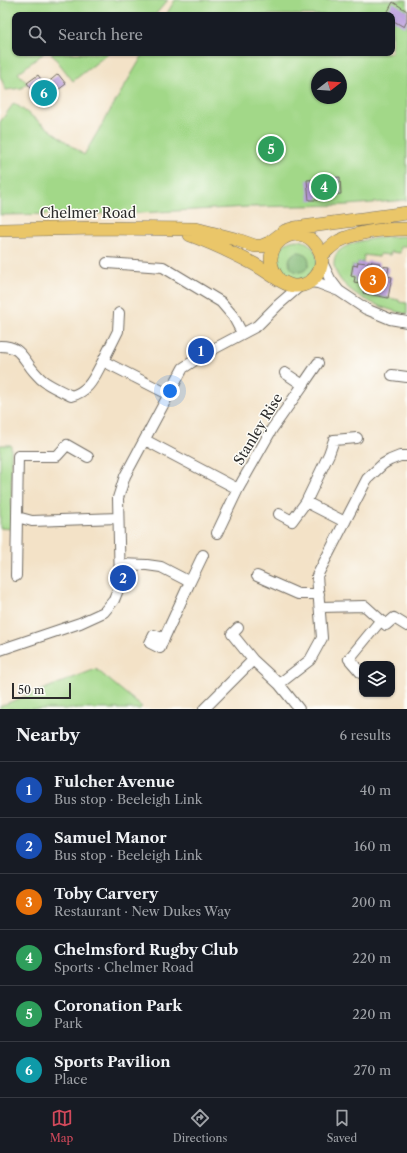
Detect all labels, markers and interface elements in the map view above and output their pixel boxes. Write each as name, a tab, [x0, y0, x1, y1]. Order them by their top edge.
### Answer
search box	[12, 12, 395, 56]
icon: search	[26, 23, 48, 45]
text: Search here	[58, 25, 143, 44]
north arrow	[311, 68, 347, 104]
pin: 6	[31, 78, 57, 108]
pin: 5	[258, 134, 284, 164]
pin: 4	[311, 172, 337, 202]
street label: Chelmer Road	[40, 204, 137, 222]
pin: 3	[360, 265, 386, 295]
pin: 1	[188, 336, 214, 366]
your location	[160, 381, 180, 401]
street label: Stanley Rise	[229, 390, 287, 468]
pin: 2	[110, 563, 136, 593]
map controls	[359, 661, 395, 697]
button: layers	[359, 661, 395, 697]
scale bar	[12, 681, 71, 700]
text: 50 m	[18, 683, 44, 697]
text: Nearby	[16, 725, 80, 745]
text: 6 results	[340, 727, 391, 743]
text: Fulcher Avenue	[54, 772, 175, 791]
text: 1	[26, 782, 32, 798]
text: 40 m	[360, 782, 391, 798]
text: Bus stop · Beeleigh Link	[54, 791, 202, 807]
text: Samuel Manor	[54, 828, 167, 847]
text: 2	[25, 838, 33, 854]
text: 160 m	[354, 838, 391, 854]
text: Bus stop · Beeleigh Link	[54, 847, 202, 863]
text: Toby Carvery	[54, 884, 158, 903]
text: 3	[25, 894, 33, 910]
text: 200 m	[351, 894, 391, 910]
text: Restaurant · New Dukes Way	[54, 903, 231, 919]
text: Chelmsford Rugby Club	[54, 940, 238, 959]
text: 4	[25, 950, 33, 966]
text: 220 m	[352, 950, 391, 966]
text: Sports · Chelmer Road	[54, 959, 194, 975]
text: Coronation Park	[54, 996, 182, 1015]
text: 5	[25, 1006, 33, 1022]
text: 220 m	[352, 1006, 391, 1022]
text: Park	[54, 1015, 82, 1031]
text: Sports Pavilion	[54, 1052, 171, 1071]
text: 6	[25, 1062, 33, 1078]
text: 270 m	[353, 1062, 391, 1078]
text: Place	[54, 1071, 87, 1087]
tab: Map	[50, 1107, 73, 1145]
tab: Directions	[173, 1107, 227, 1145]
tab: Saved	[327, 1107, 357, 1145]

